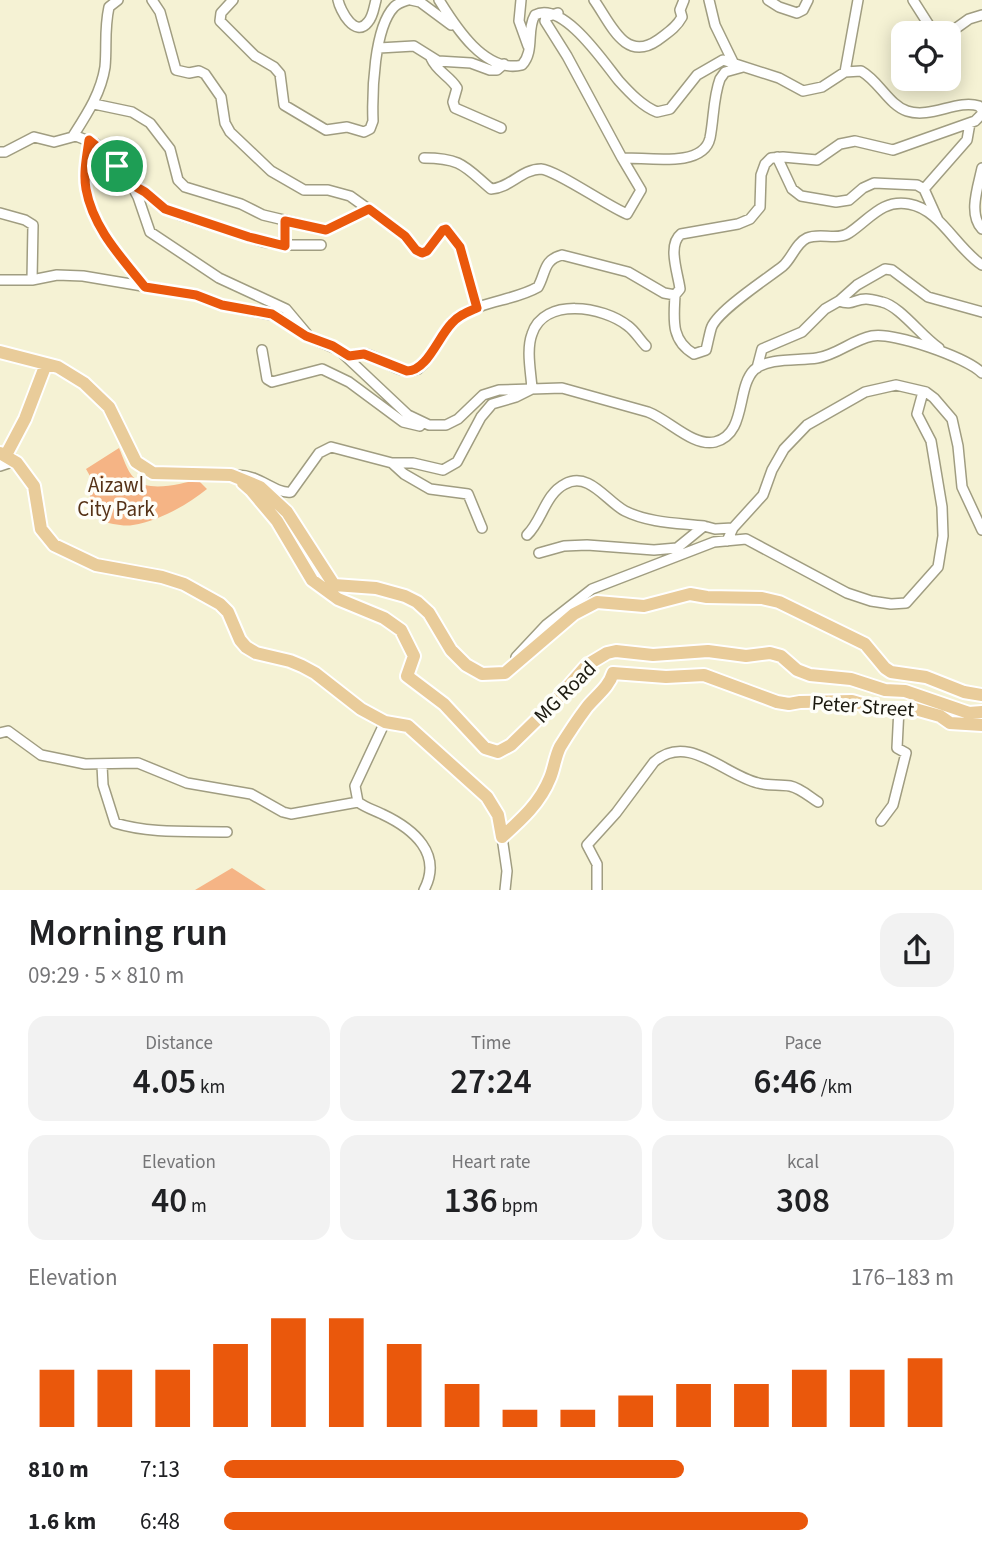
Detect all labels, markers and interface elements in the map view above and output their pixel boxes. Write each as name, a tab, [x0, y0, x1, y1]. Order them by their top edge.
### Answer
map controls	[891, 21, 961, 91]
button: locate	[891, 21, 961, 91]
pin	[87, 136, 147, 196]
icon: arrive	[98, 147, 136, 185]
park label: Aizawl City Park	[77, 470, 155, 524]
street label: MG Road	[527, 654, 603, 730]
street label: Peter Street	[811, 687, 915, 725]
text: Morning run	[28, 906, 228, 960]
button: share	[880, 913, 954, 987]
text: 09:29 · 5 × 810 m	[28, 959, 184, 992]
text: Distance	[145, 1030, 213, 1057]
text: Time	[471, 1030, 511, 1057]
text: Pace	[784, 1030, 822, 1057]
text: 4.05	[133, 1057, 196, 1107]
text: 27:24	[450, 1057, 532, 1107]
text: 6:46	[753, 1057, 817, 1107]
text: km	[196, 1074, 225, 1101]
text: /km	[817, 1074, 853, 1101]
text: Elevation	[142, 1149, 216, 1176]
text: Heart rate	[452, 1149, 531, 1176]
text: kcal	[787, 1149, 819, 1176]
text: 40	[151, 1176, 187, 1226]
text: 136	[444, 1176, 498, 1226]
text: 308	[776, 1176, 830, 1226]
text: m	[187, 1193, 207, 1220]
text: bpm	[498, 1193, 538, 1220]
text: Elevation	[28, 1261, 118, 1294]
text: 176–183 m	[851, 1261, 954, 1294]
text: 810 m	[28, 1453, 89, 1486]
text: 7:13	[140, 1453, 180, 1486]
text: 1.6 km	[28, 1505, 96, 1538]
text: 6:48	[140, 1505, 180, 1538]

